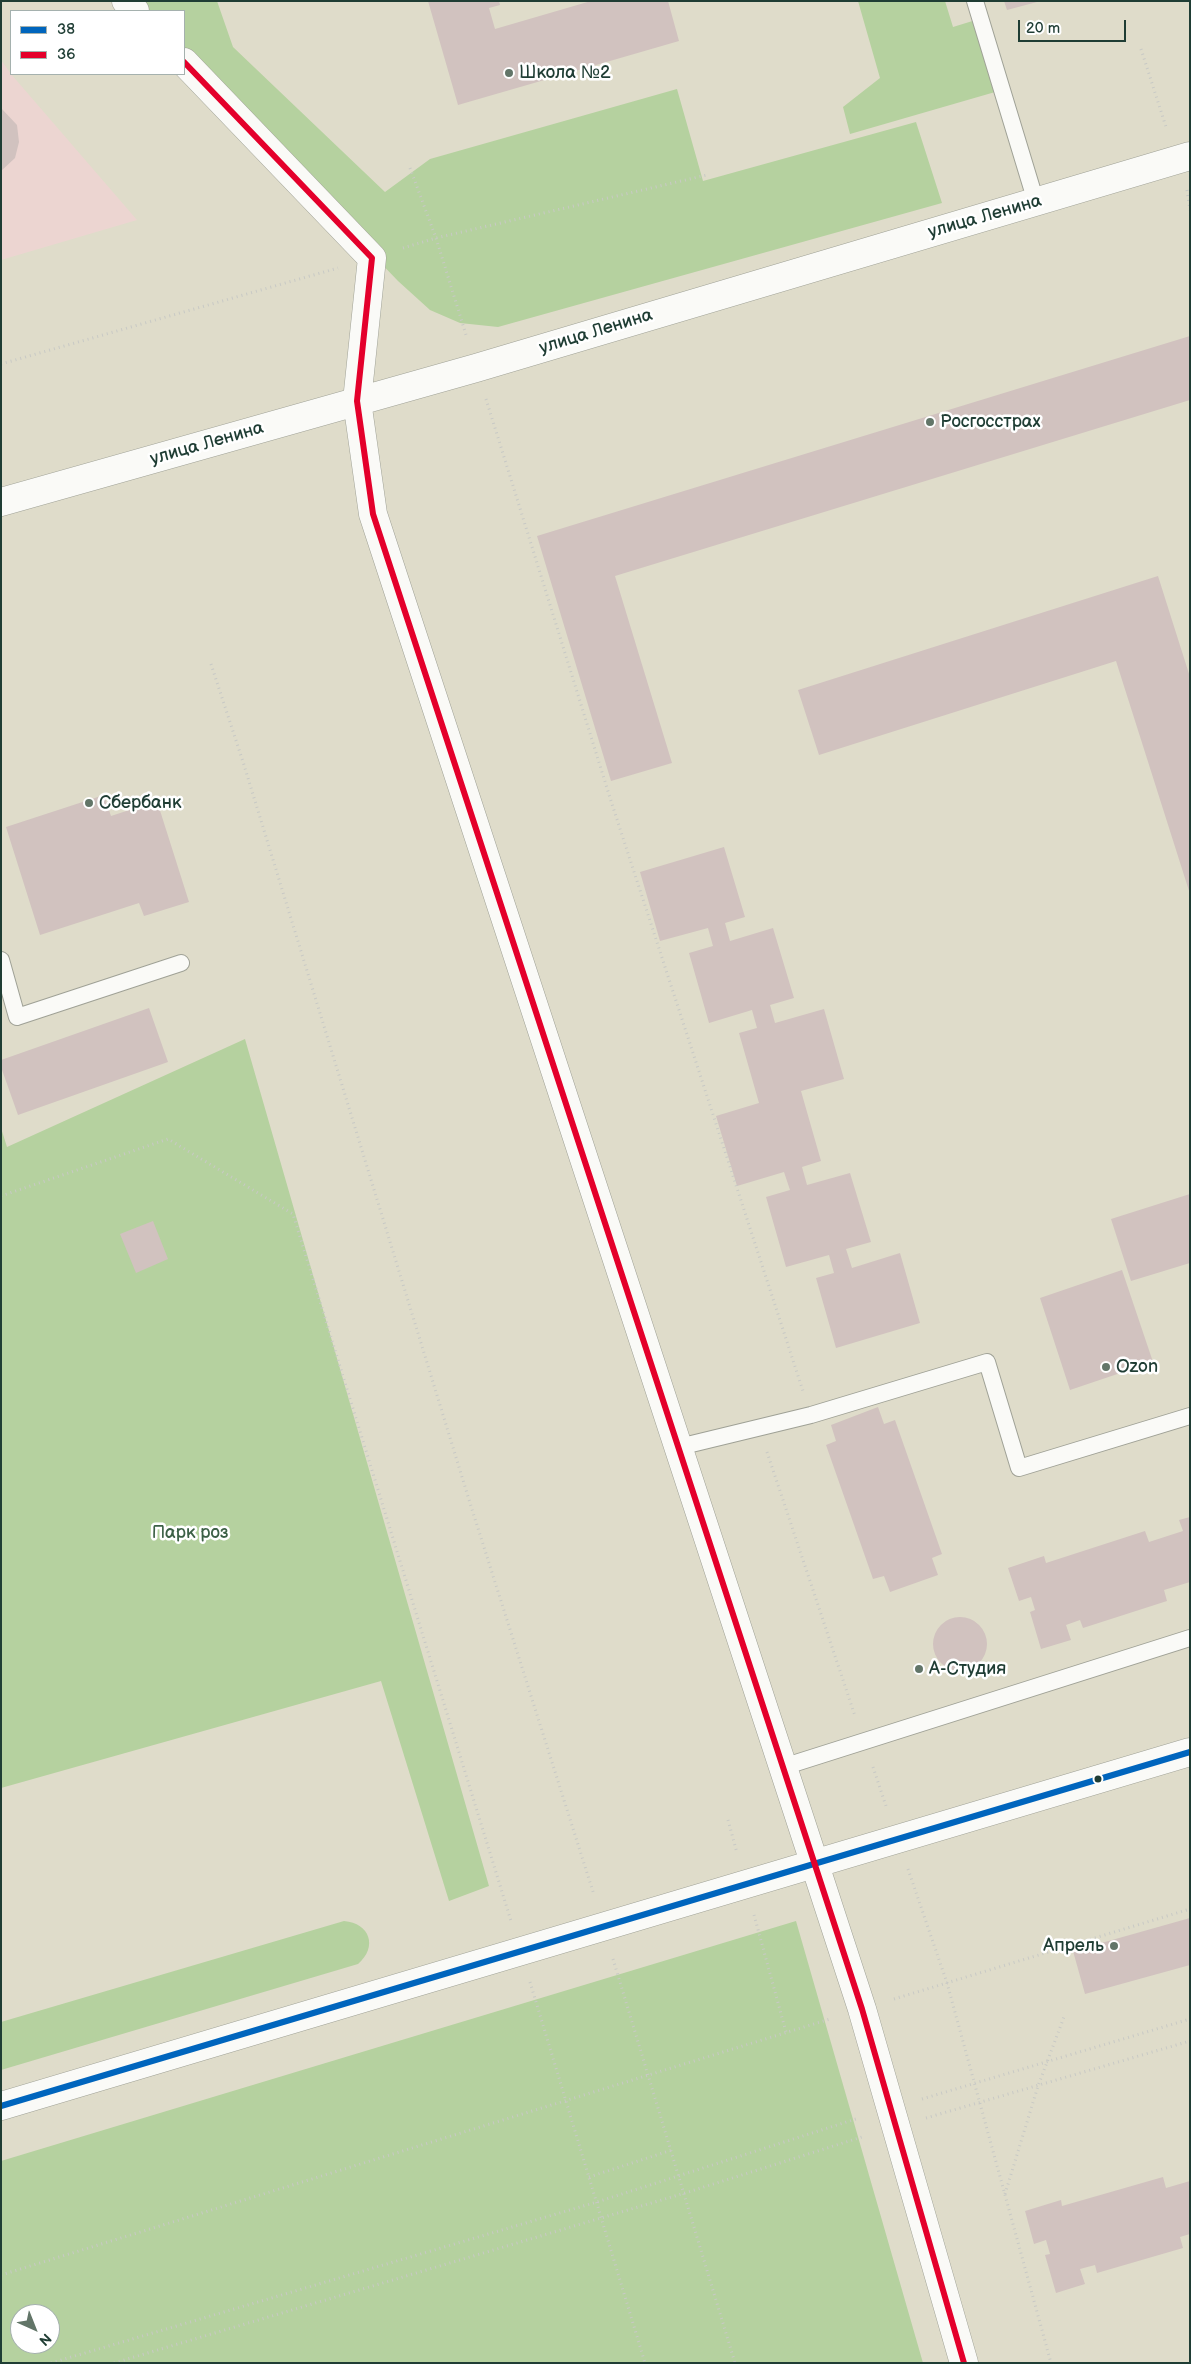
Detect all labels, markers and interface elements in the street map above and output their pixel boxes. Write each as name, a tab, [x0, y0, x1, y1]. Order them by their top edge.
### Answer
legend	[10, 10, 185, 75]
scale bar	[1021, 10, 1128, 42]
text: 20 m	[1026, 19, 1060, 38]
text: 38	[57, 20, 75, 39]
text: 36	[57, 45, 75, 64]
place label: Школа №2	[519, 62, 611, 84]
marker: Школа №2	[503, 67, 515, 79]
street label: улица Ленина	[926, 190, 1044, 244]
street label: улица Ленина	[537, 305, 655, 359]
place label: Росгосстрах	[940, 411, 1041, 433]
marker: Росгосстрах	[924, 416, 936, 428]
street label: улица Ленина	[148, 417, 266, 471]
place label: Сбербанк	[99, 792, 181, 814]
marker: Сбербанк	[83, 797, 95, 809]
place label: Ozon	[1116, 1356, 1158, 1378]
marker: Ozon	[1100, 1361, 1112, 1373]
park label: Парк роз	[152, 1522, 228, 1544]
place label: А-Студия	[929, 1658, 1006, 1680]
marker: А-Студия	[913, 1663, 925, 1675]
unlabelled marker	[1093, 1774, 1103, 1784]
place label: Апрель	[1043, 1935, 1104, 1957]
marker: Апрель	[1108, 1940, 1120, 1952]
north arrow	[10, 2304, 60, 2354]
text: N	[35, 2330, 55, 2349]

